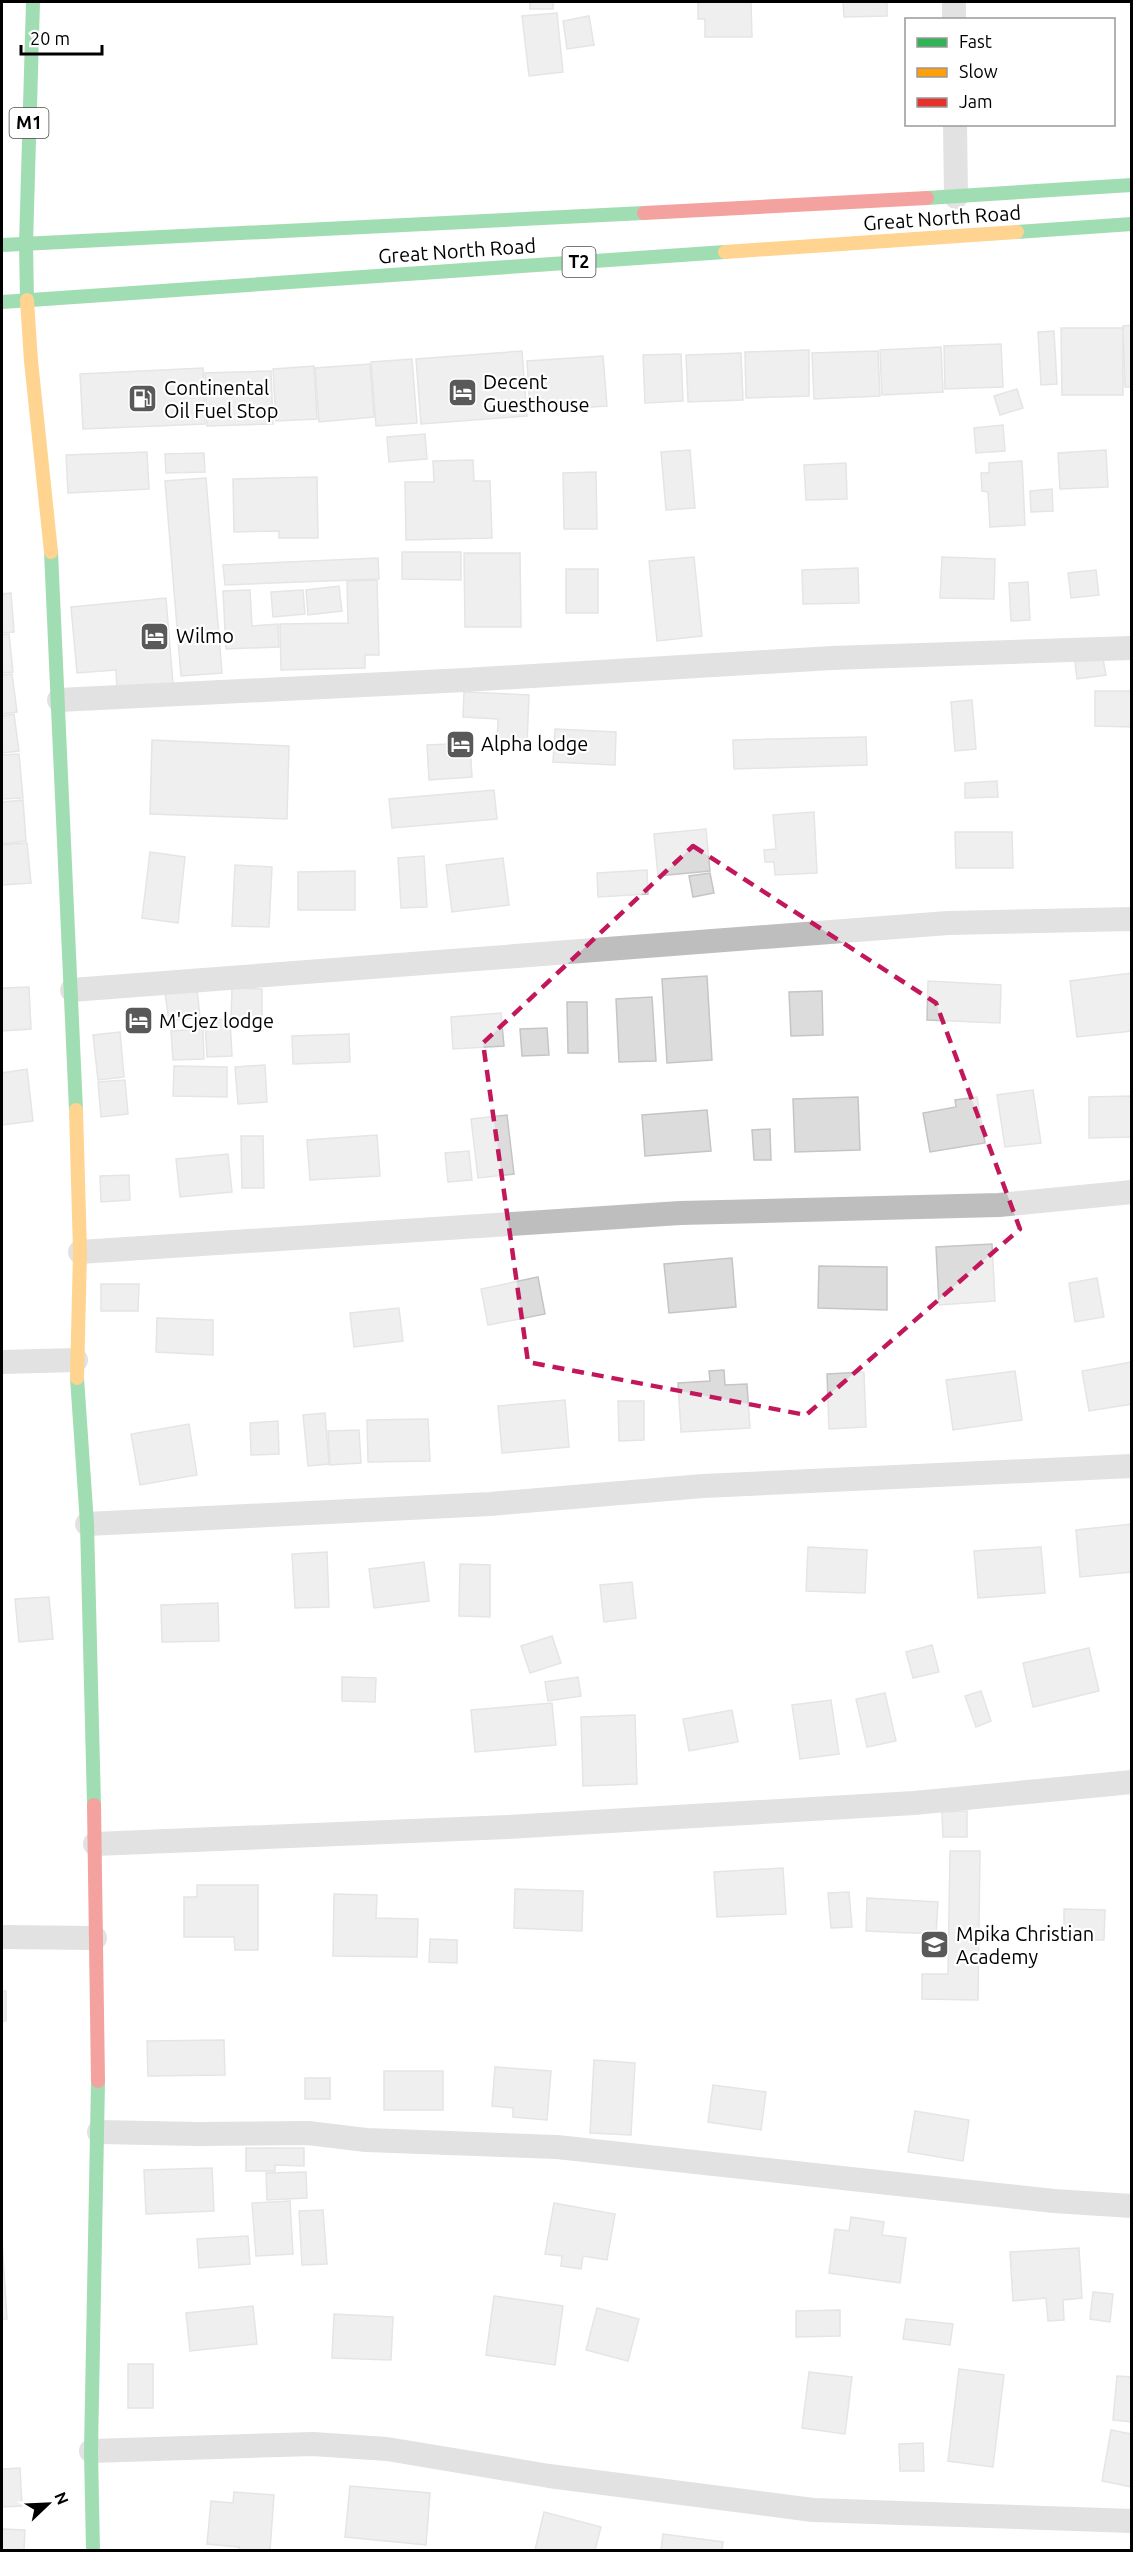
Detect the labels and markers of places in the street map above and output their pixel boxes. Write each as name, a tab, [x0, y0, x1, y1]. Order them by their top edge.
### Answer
place label: Decent Guesthouse	[483, 370, 590, 416]
place label: Continental Oil Fuel Stop	[164, 376, 278, 422]
hotel icon: Decent Guesthouse	[446, 377, 478, 409]
fuel station icon: Continental Oil Fuel Stop	[127, 383, 159, 415]
hotel icon: Wilmo	[139, 620, 171, 652]
place label: Wilmo	[176, 624, 234, 647]
hotel icon: Alpha lodge	[444, 728, 476, 760]
place label: Alpha lodge	[481, 732, 588, 755]
hotel icon: M'Cjez lodge	[122, 1005, 154, 1037]
place label: M'Cjez lodge	[159, 1009, 274, 1032]
place label: Mpika Christian Academy	[956, 1922, 1094, 1968]
school or university icon: Mpika Christian Academy	[919, 1929, 951, 1961]

